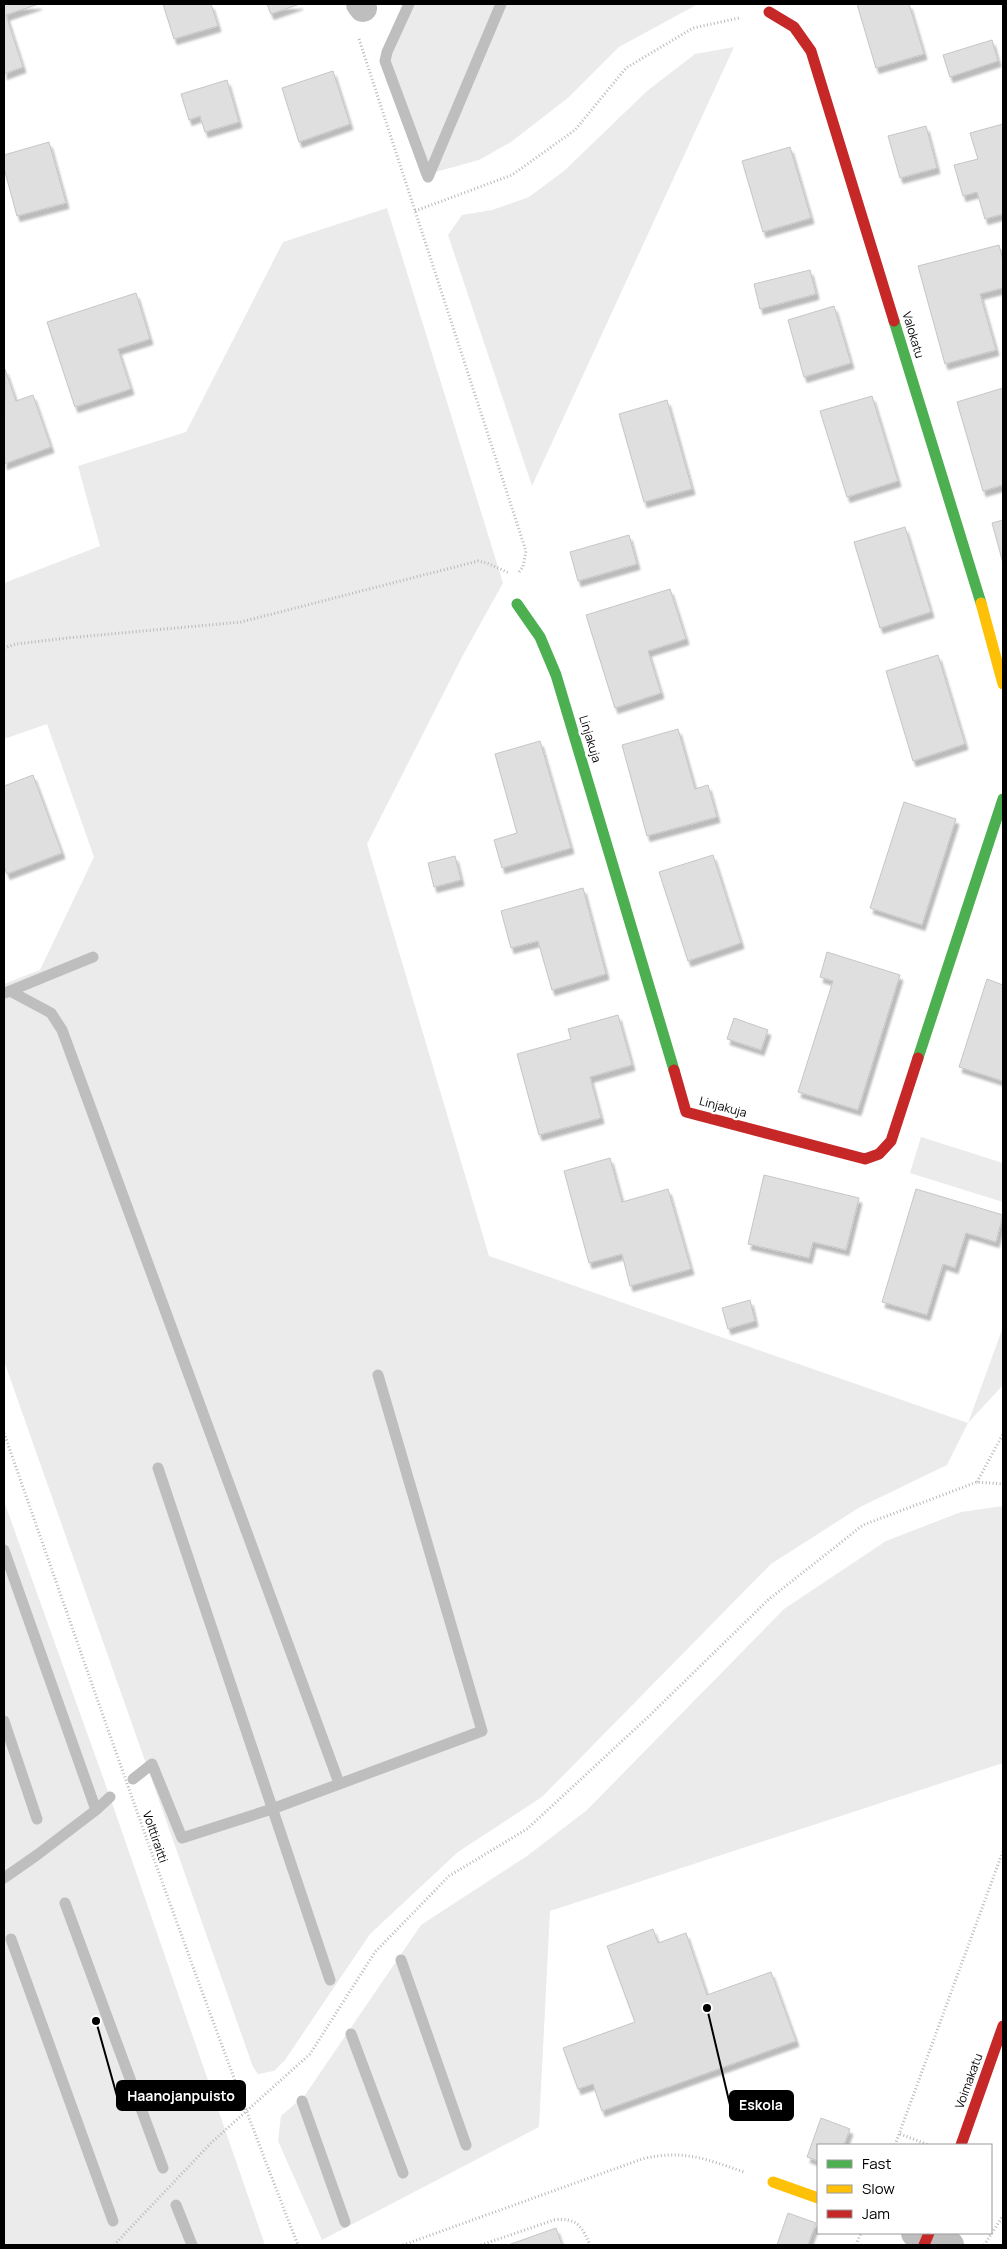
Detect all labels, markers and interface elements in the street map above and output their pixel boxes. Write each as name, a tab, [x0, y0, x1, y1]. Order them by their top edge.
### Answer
street label: Valokatu	[898, 309, 929, 360]
street label: Linjakuja	[575, 713, 606, 765]
street label: Linjakuja	[698, 1092, 749, 1121]
street label: Volttiraitti	[139, 1809, 172, 1865]
street label: Voimakatu	[951, 2051, 986, 2111]
callout: Haanojanpuisto	[117, 2081, 245, 2110]
text: Haanojanpuisto	[127, 2086, 235, 2105]
callout: Eskola	[730, 2091, 793, 2120]
text: Eskola	[739, 2095, 783, 2114]
legend	[817, 2144, 992, 2234]
text: Fast	[862, 2153, 891, 2174]
text: Slow	[862, 2178, 895, 2199]
text: Jam	[862, 2203, 890, 2224]

